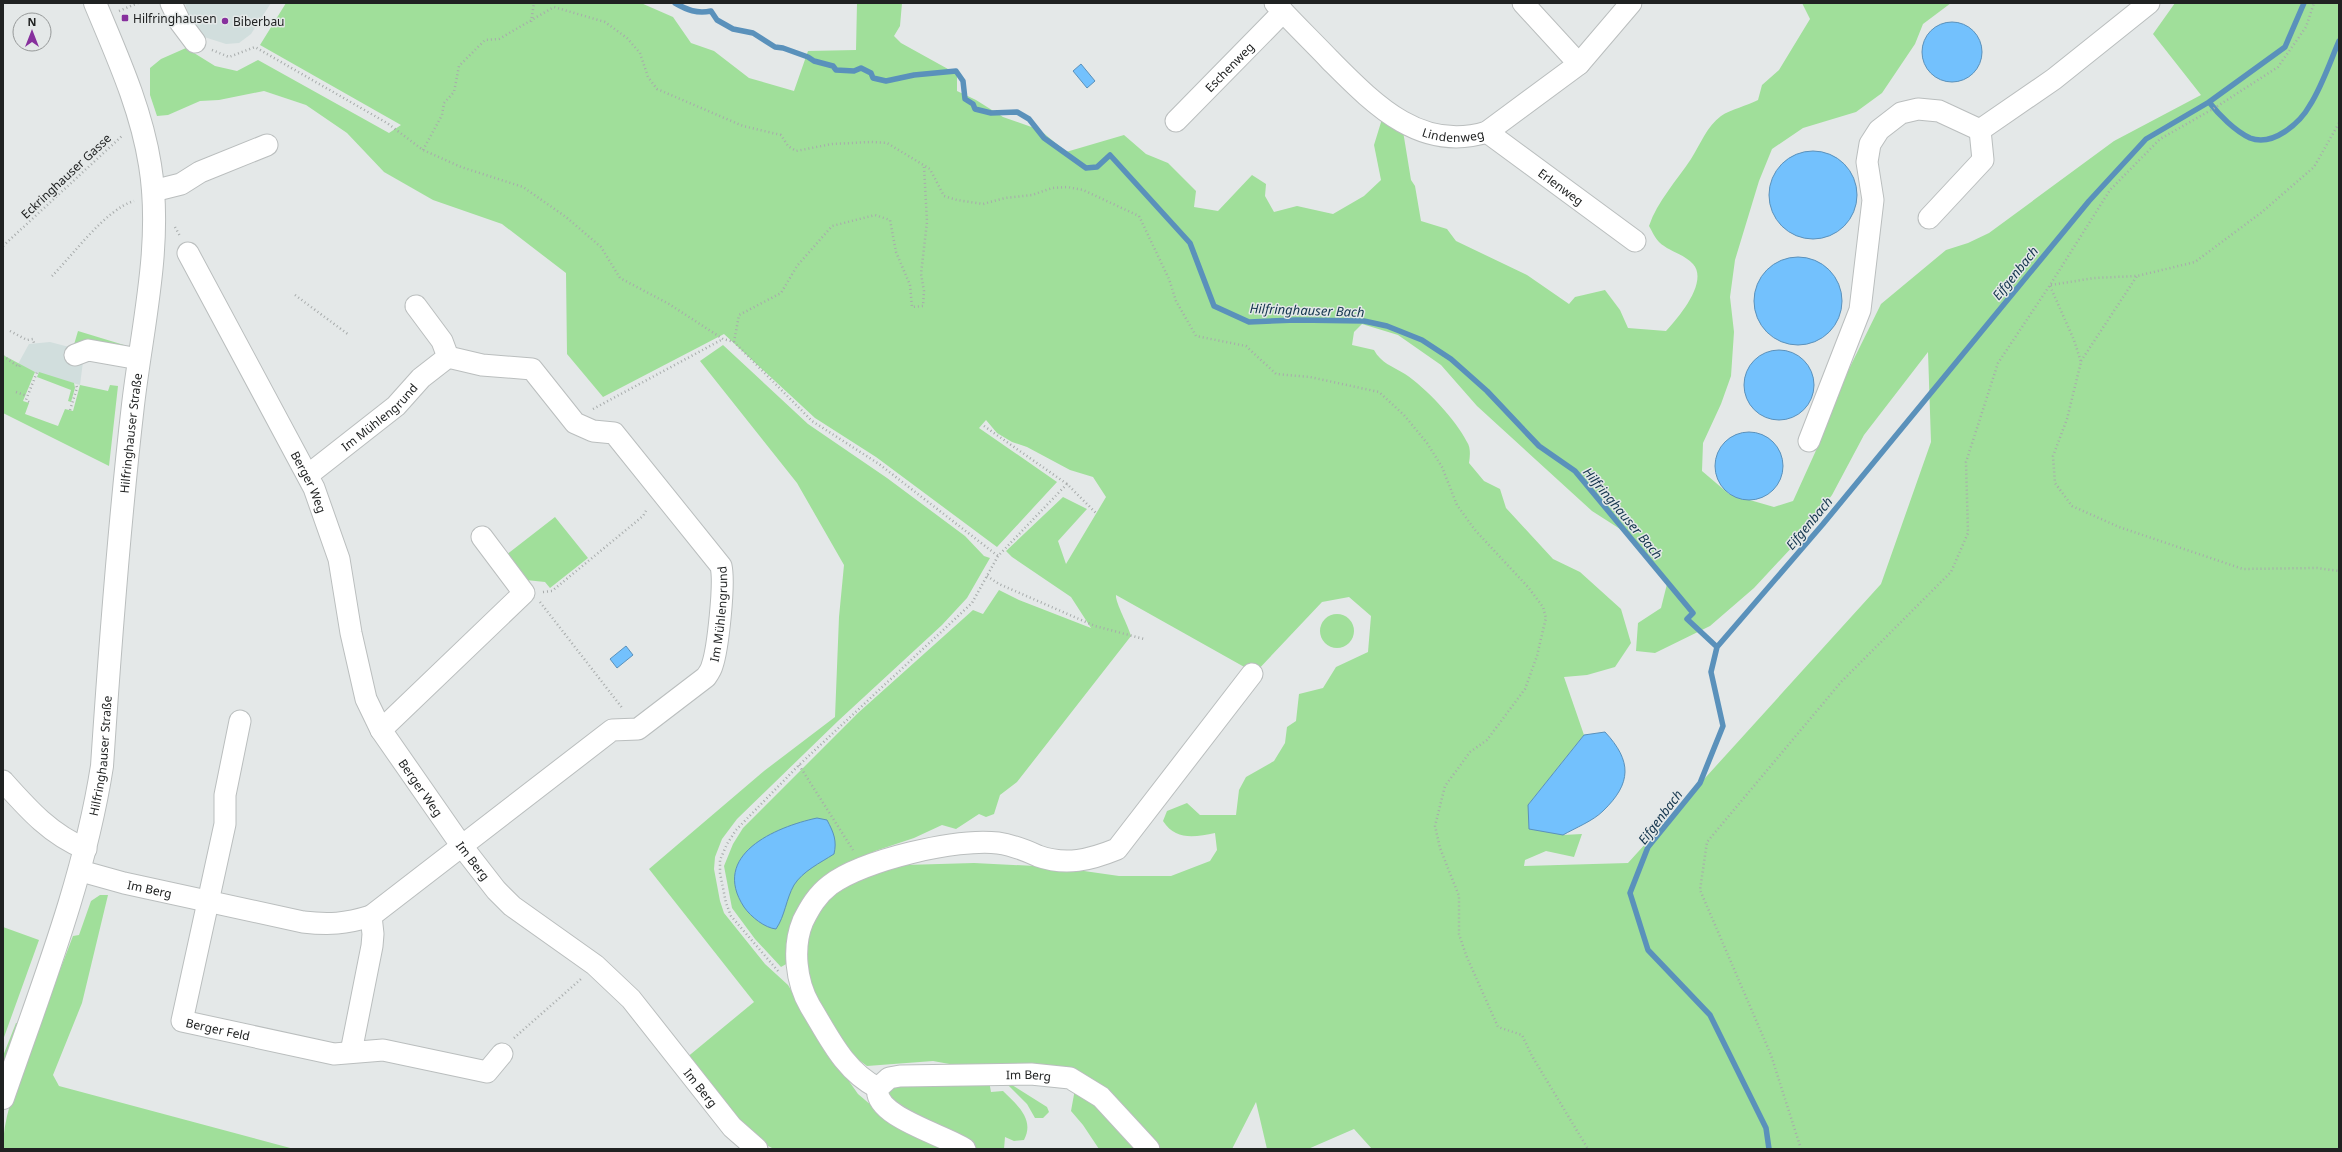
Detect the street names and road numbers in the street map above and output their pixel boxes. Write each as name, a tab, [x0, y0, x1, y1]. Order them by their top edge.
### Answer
street label: Eschenweg	[1201, 38, 1258, 95]
street label: Lindenweg	[1420, 123, 1486, 145]
street label: Eckringhauser Gasse	[17, 130, 115, 222]
street label: Erlenweg	[1535, 164, 1587, 209]
street label: Hilfringhauser Straße	[115, 372, 146, 494]
street label: Im Mühlengrund	[337, 379, 421, 455]
street label: Berger Weg	[287, 448, 331, 515]
street label: Im Mühlengrund	[705, 565, 731, 664]
street label: Hilfringhauser Straße	[84, 695, 115, 817]
street label: Berger Weg	[395, 755, 447, 820]
street label: Im Berg	[452, 838, 494, 884]
street label: Im Berg	[126, 875, 174, 902]
street label: Berger Feld	[184, 1014, 252, 1044]
street label: Im Berg	[680, 1065, 722, 1111]
street label: Im Berg	[1006, 1065, 1052, 1085]

